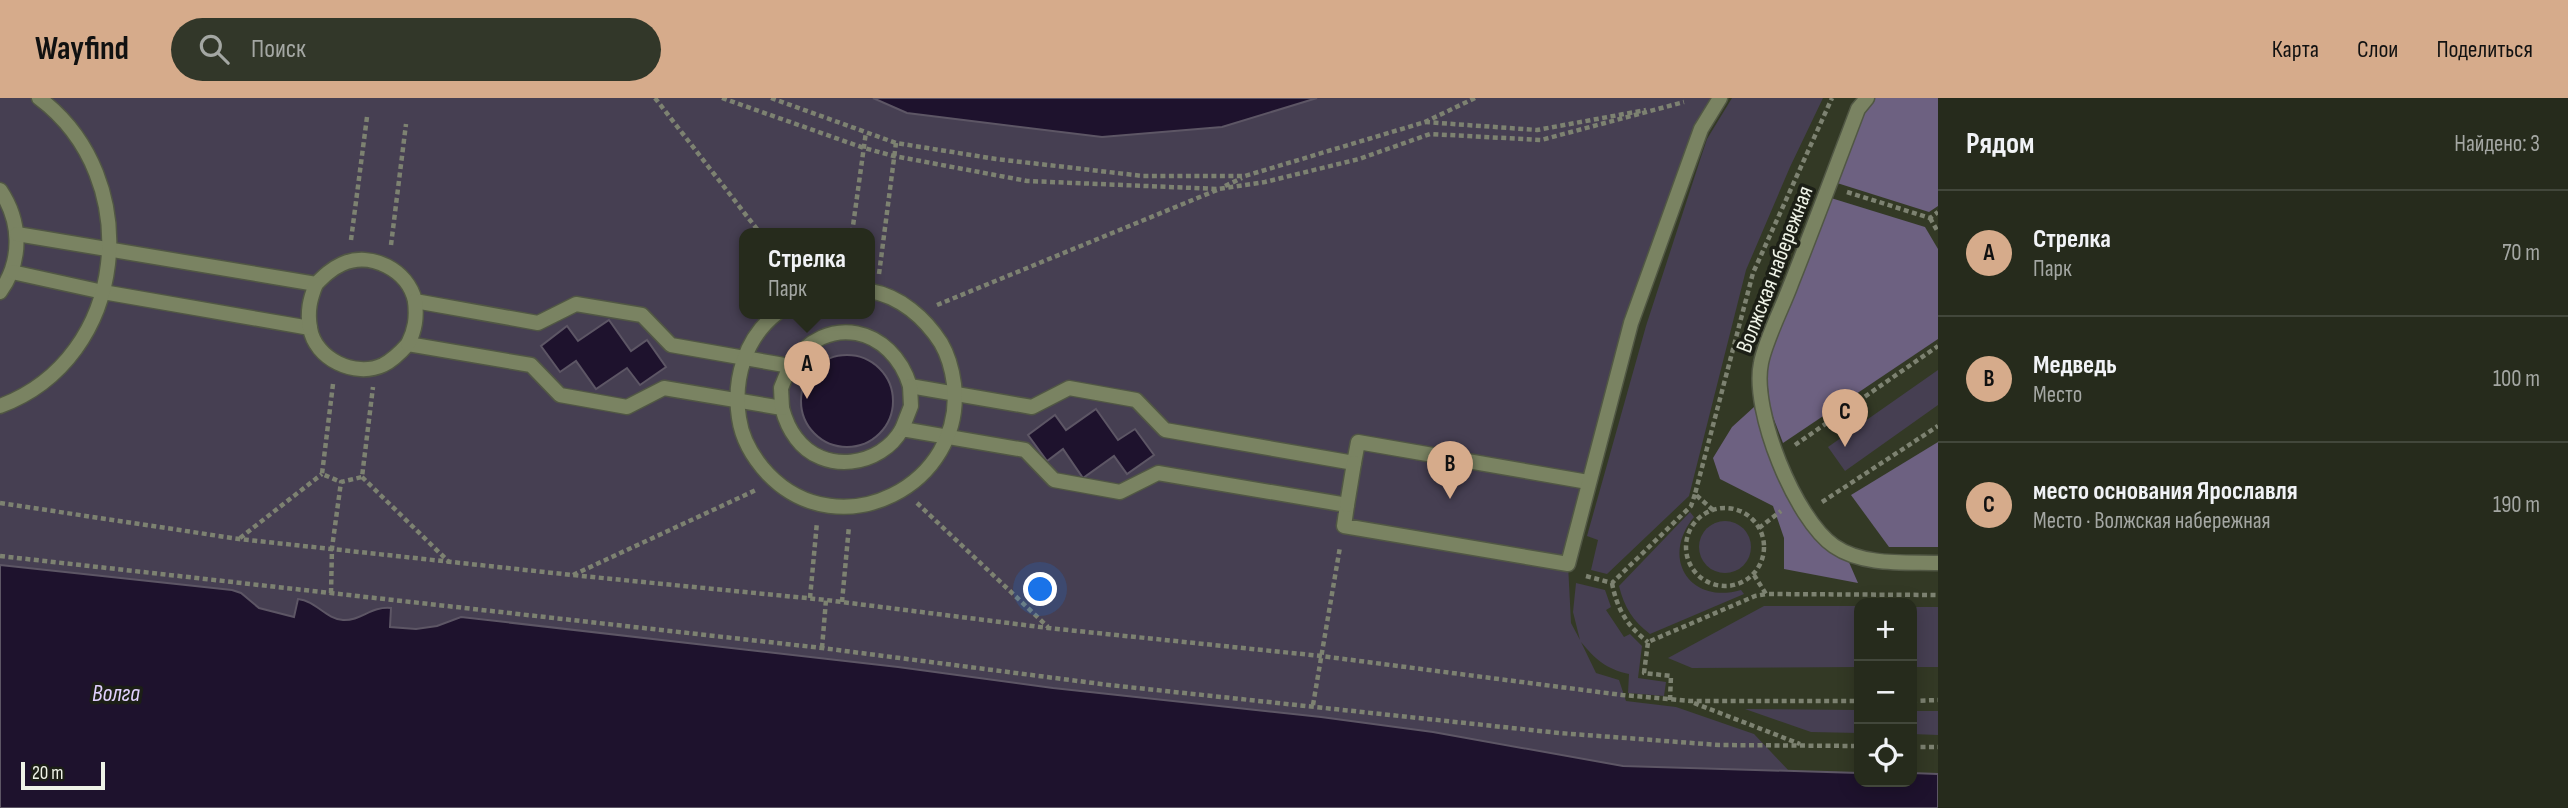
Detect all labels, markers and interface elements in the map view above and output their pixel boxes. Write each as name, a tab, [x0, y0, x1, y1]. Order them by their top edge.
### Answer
search box	[171, 18, 661, 81]
text: Wayfind	[35, 29, 129, 69]
icon: search	[195, 30, 233, 68]
text: Поиск	[251, 34, 306, 65]
text: Карта	[2272, 35, 2319, 64]
text: Слои	[2357, 35, 2398, 64]
text: Поделиться	[2436, 35, 2533, 64]
text: Рядом	[1966, 126, 2034, 162]
text: Найдено: 3	[2454, 130, 2540, 158]
street label: Волжская набережная	[1730, 182, 1820, 357]
text: Стрелка	[2033, 224, 2111, 255]
popup	[739, 228, 875, 319]
text: A	[1984, 239, 1994, 267]
text: 70 m	[2502, 239, 2540, 267]
text: Стрелка	[768, 244, 846, 275]
text: Парк	[2033, 255, 2072, 283]
text: Парк	[768, 275, 807, 303]
pin: A	[784, 341, 830, 399]
text: Медведь	[2033, 350, 2117, 381]
text: B	[1984, 365, 1994, 393]
text: 100 m	[2493, 365, 2540, 393]
text: Место	[2033, 381, 2082, 409]
pin: C	[1822, 389, 1868, 447]
pin: B	[1427, 441, 1473, 499]
text: место основания Ярославля	[2033, 476, 2298, 507]
text: C	[1983, 491, 1995, 519]
text: 190 m	[2493, 491, 2540, 519]
text: Место · Волжская набережная	[2033, 507, 2271, 535]
your location	[1023, 572, 1057, 606]
map controls	[1854, 598, 1917, 787]
button: +	[1854, 598, 1917, 661]
button: −	[1854, 661, 1917, 724]
water label: Волга	[92, 679, 140, 708]
button: locate	[1854, 724, 1917, 787]
scale bar	[21, 759, 105, 791]
text: 20 m	[32, 762, 64, 785]

